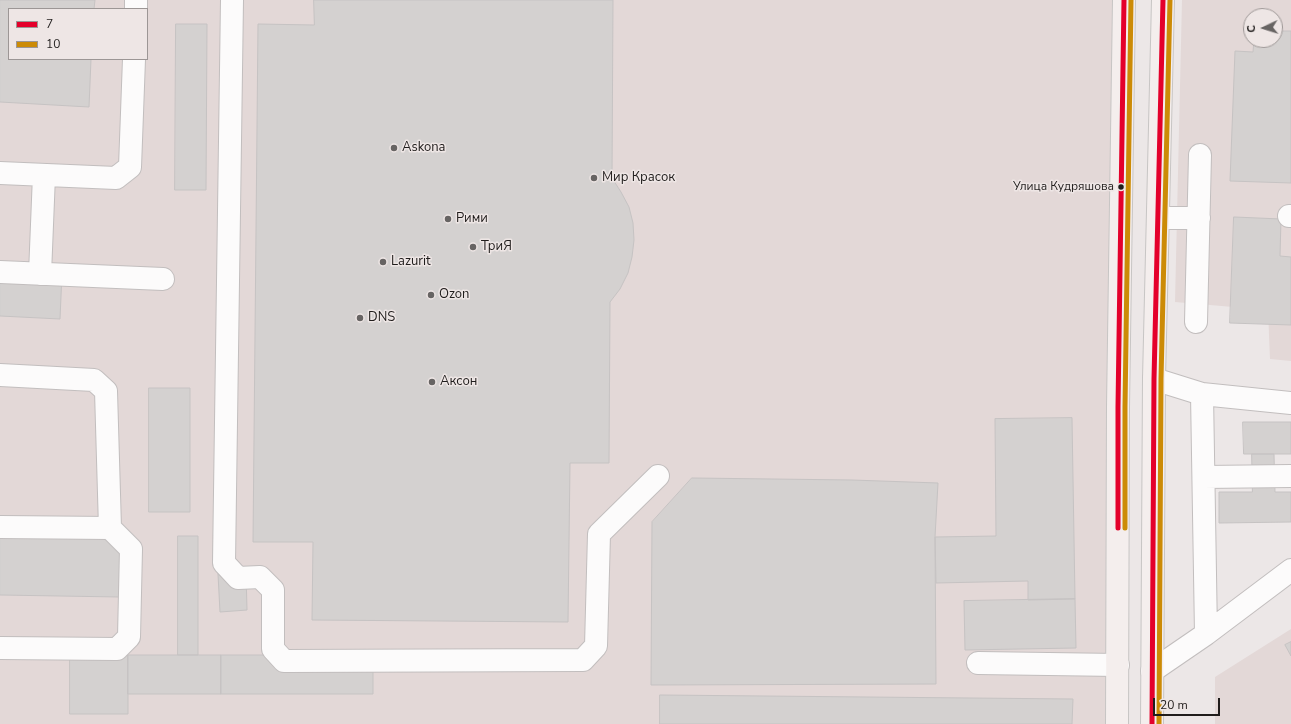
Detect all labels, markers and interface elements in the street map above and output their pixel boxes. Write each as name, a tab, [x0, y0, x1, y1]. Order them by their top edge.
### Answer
legend	[8, 8, 148, 60]
north arrow	[1243, 8, 1283, 48]
text: 7	[46, 16, 53, 32]
text: С	[1244, 25, 1259, 33]
text: 10	[46, 36, 60, 52]
place label: Askona	[402, 140, 445, 156]
marker: Askona	[389, 143, 399, 153]
place label: Мир Красок	[602, 170, 675, 186]
marker: Мир Красок	[589, 173, 599, 183]
place label: Улица Кудряшова	[1013, 180, 1114, 194]
marker: Улица Кудряшова	[1116, 182, 1126, 192]
place label: Рими	[456, 211, 488, 227]
marker: Рими	[443, 214, 453, 224]
place label: ТриЯ	[481, 239, 512, 255]
marker: ТриЯ	[468, 242, 478, 252]
place label: Lazurit	[391, 254, 430, 270]
marker: Lazurit	[378, 257, 388, 267]
place label: Ozon	[439, 287, 469, 303]
marker: Ozon	[426, 290, 436, 300]
place label: DNS	[368, 310, 395, 326]
marker: DNS	[355, 313, 365, 323]
place label: Аксон	[440, 374, 477, 390]
marker: Аксон	[427, 377, 437, 387]
scale bar	[1155, 690, 1222, 716]
text: 20 m	[1160, 697, 1188, 713]

